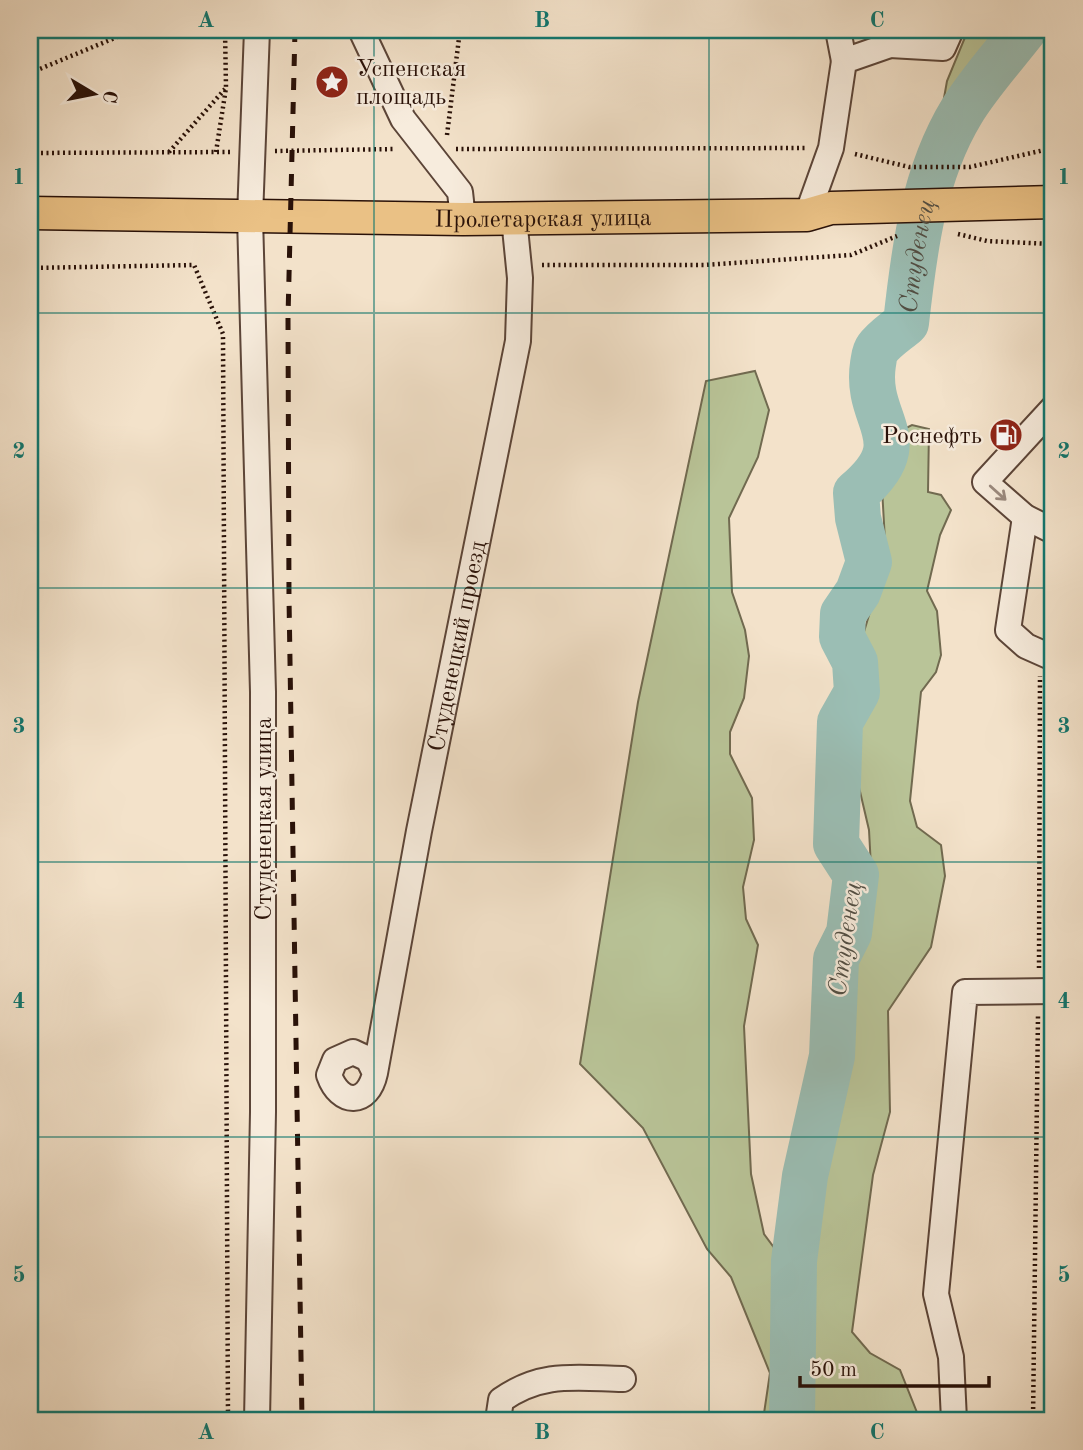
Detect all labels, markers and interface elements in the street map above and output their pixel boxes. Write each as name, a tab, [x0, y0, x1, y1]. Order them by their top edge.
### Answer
text: A	[197, 9, 215, 32]
text: B	[534, 9, 550, 32]
text: C	[869, 9, 885, 32]
place label: Успенская площадь	[356, 58, 466, 110]
north arrow	[60, 60, 130, 130]
place icon: Успенская площадь	[313, 63, 351, 101]
text: С	[98, 89, 119, 104]
text: 1	[12, 166, 26, 189]
text: 1	[1057, 166, 1071, 189]
water label: Студенец	[896, 197, 940, 315]
street label: Пролетарская улица	[434, 207, 652, 233]
fuel station icon: Роснефть	[987, 416, 1025, 454]
place label: Роснефть	[882, 425, 982, 449]
text: 2	[12, 440, 26, 463]
text: 2	[1057, 440, 1071, 463]
one-way arrow	[989, 485, 1007, 501]
street label: Студенецкий проезд	[425, 539, 491, 754]
text: 3	[12, 715, 26, 738]
text: 3	[1057, 715, 1071, 738]
street label: Студенецкая улица	[253, 717, 277, 921]
water label: Студенец	[825, 880, 867, 998]
text: 4	[12, 990, 26, 1013]
text: 4	[1057, 990, 1071, 1013]
text: 5	[12, 1264, 26, 1287]
text: 5	[1057, 1264, 1071, 1287]
scale bar	[800, 1345, 988, 1389]
text: 50 m	[810, 1360, 857, 1381]
text: A	[197, 1421, 215, 1444]
text: B	[534, 1421, 550, 1444]
text: C	[869, 1421, 885, 1444]

